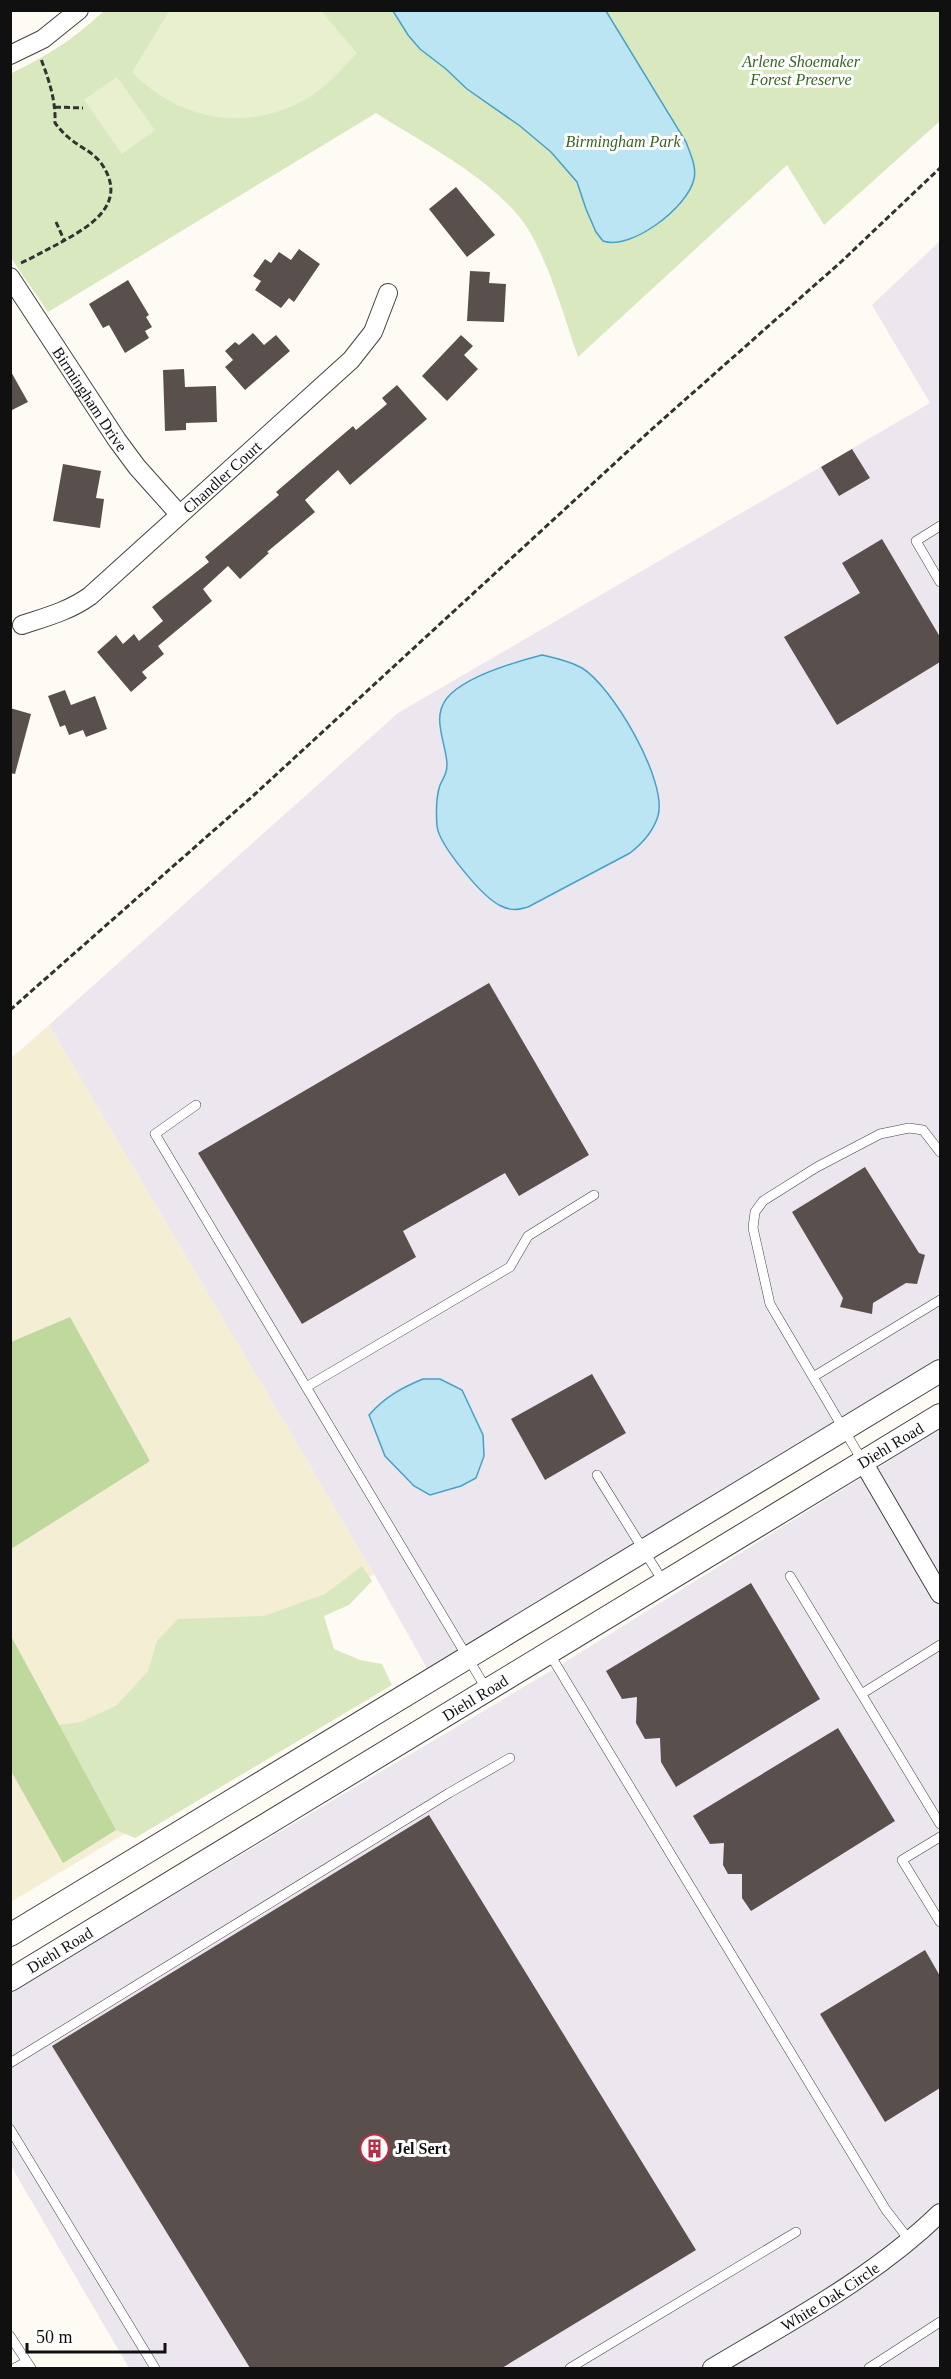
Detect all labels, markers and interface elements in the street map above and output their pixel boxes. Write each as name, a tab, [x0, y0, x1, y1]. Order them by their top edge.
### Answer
park label: Arlene Shoemaker Forest Preserve	[741, 53, 861, 88]
park label: Birmingham Park	[565, 133, 681, 151]
street label: Birmingham Drive	[49, 344, 130, 455]
street label: Chandler Court	[180, 437, 265, 517]
street label: Diehl Road	[855, 1419, 926, 1472]
street label: Diehl Road	[439, 1672, 511, 1724]
street label: Diehl Road	[24, 1924, 96, 1977]
building icon: Jel Sert	[358, 2132, 390, 2164]
place label: Jel Sert	[395, 2140, 448, 2157]
street label: White Oak Circle	[778, 2259, 882, 2334]
scale bar	[27, 2316, 165, 2354]
text: 50 m	[36, 2327, 73, 2347]

